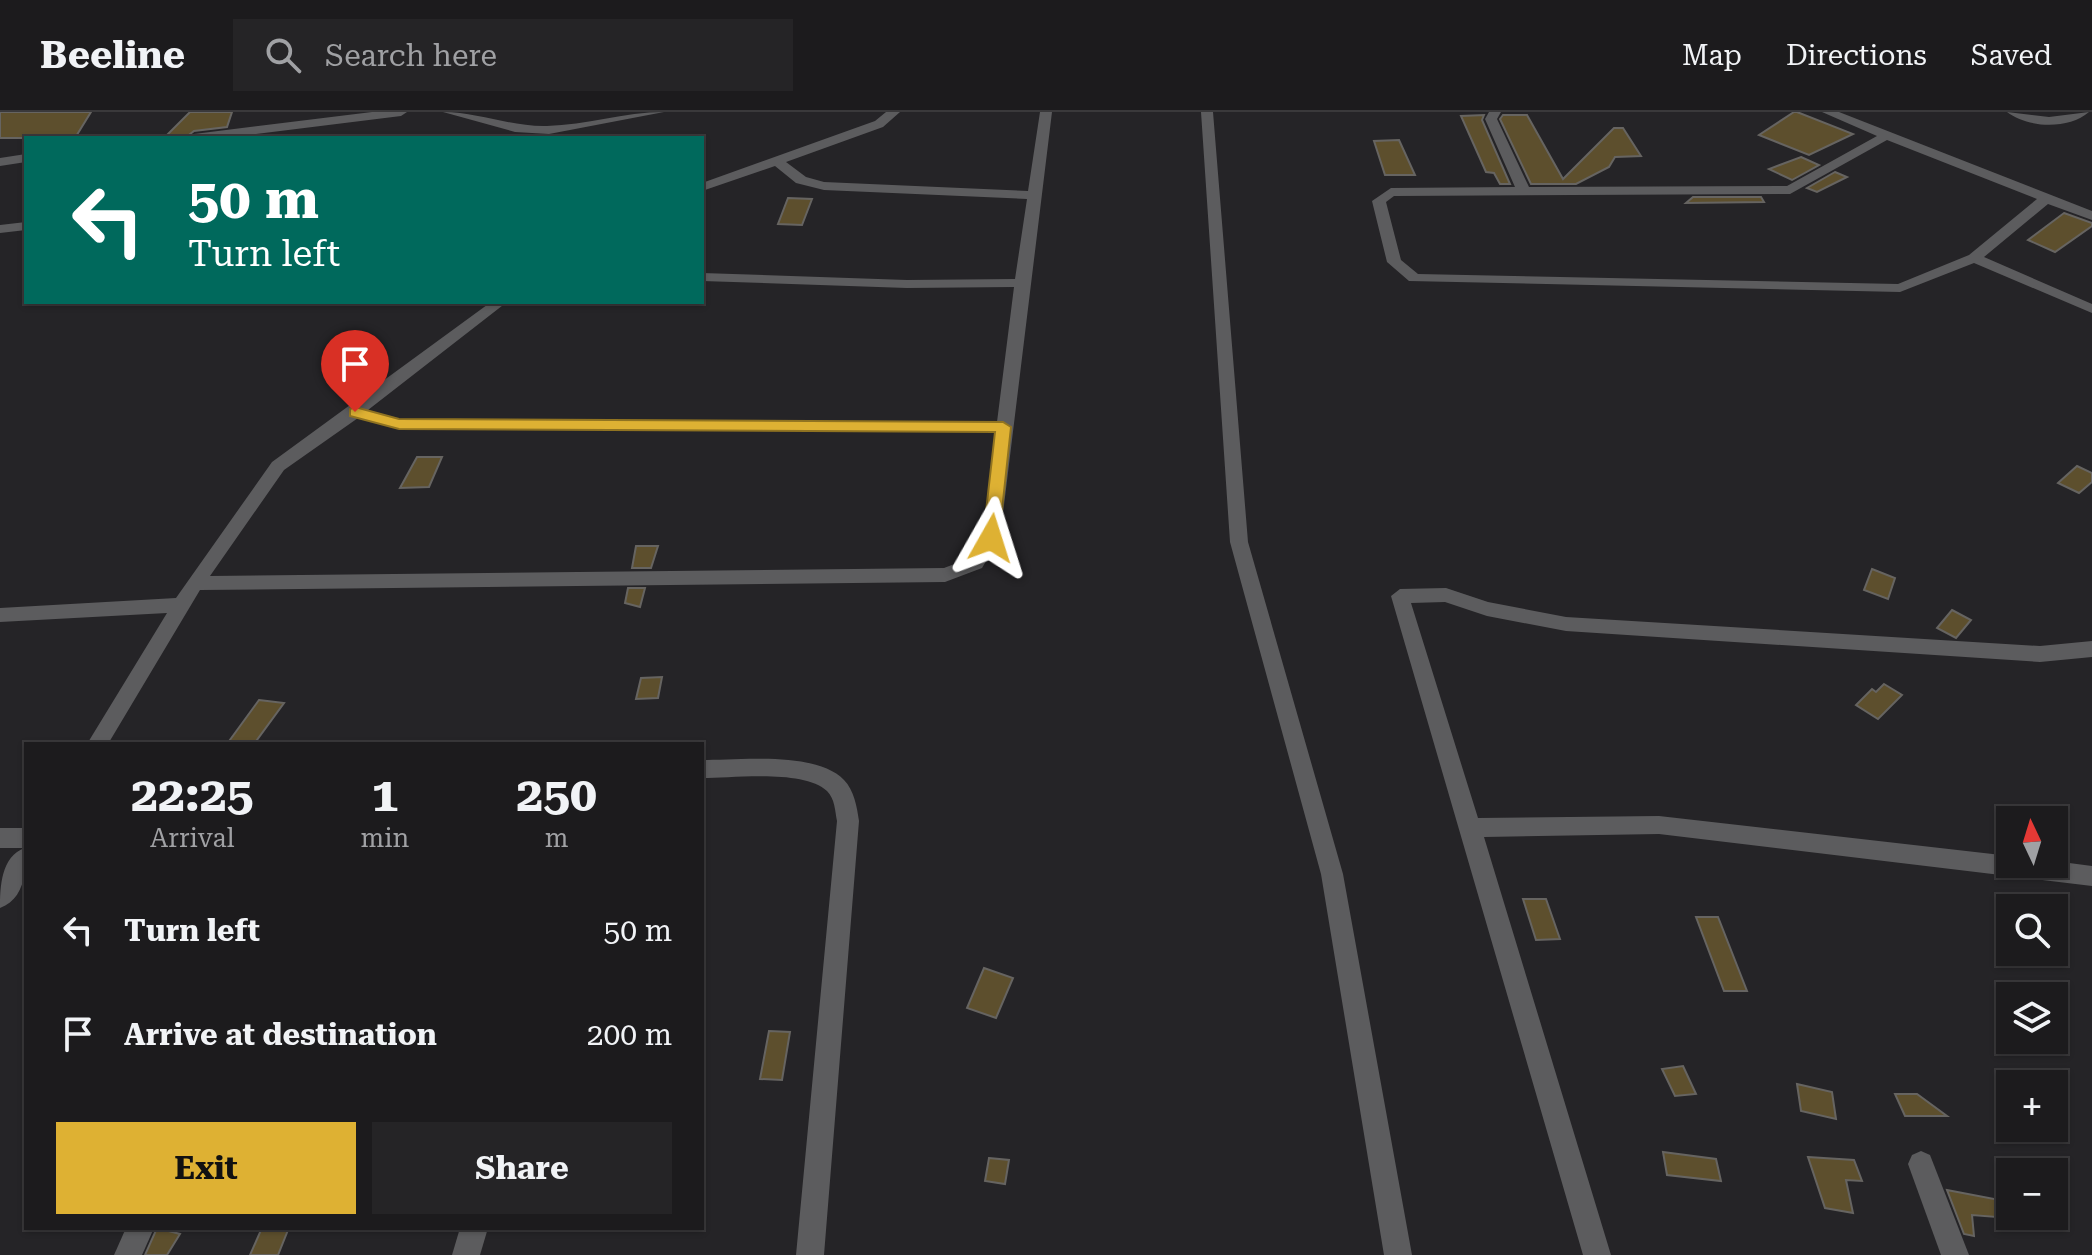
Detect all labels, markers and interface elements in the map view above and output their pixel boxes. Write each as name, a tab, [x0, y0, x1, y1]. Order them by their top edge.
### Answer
search box	[233, 19, 793, 91]
text: Beeline	[40, 33, 185, 77]
icon: search	[261, 33, 305, 77]
text: Search here	[325, 38, 497, 73]
text: Map	[1682, 39, 1742, 72]
text: Directions	[1786, 39, 1927, 72]
text: Saved	[1971, 39, 2052, 72]
text: 50 m	[188, 166, 319, 232]
icon: left	[56, 168, 160, 272]
text: Turn left	[188, 233, 340, 275]
pin	[321, 330, 389, 412]
icon: arrive	[333, 342, 377, 386]
position arrow	[949, 496, 1033, 580]
text: 22:25	[131, 767, 254, 823]
text: 1	[371, 767, 398, 823]
text: 250	[516, 767, 597, 823]
north arrow	[1996, 806, 2068, 878]
map controls	[1996, 806, 2068, 1230]
text: Arrival	[150, 823, 235, 853]
text: min	[361, 823, 409, 853]
text: m	[545, 823, 569, 853]
button: search	[1996, 894, 2068, 966]
icon: left	[56, 908, 100, 952]
text: Turn left	[124, 913, 260, 948]
text: 50 m	[603, 913, 672, 948]
button: layers	[1996, 982, 2068, 1054]
icon: arrive	[56, 1012, 100, 1056]
text: Arrive at destination	[124, 1017, 437, 1052]
text: 200 m	[587, 1017, 672, 1052]
button: +	[1996, 1070, 2068, 1142]
button: Exit	[56, 1122, 356, 1214]
button: Share	[372, 1122, 672, 1214]
button: −	[1996, 1158, 2068, 1230]

